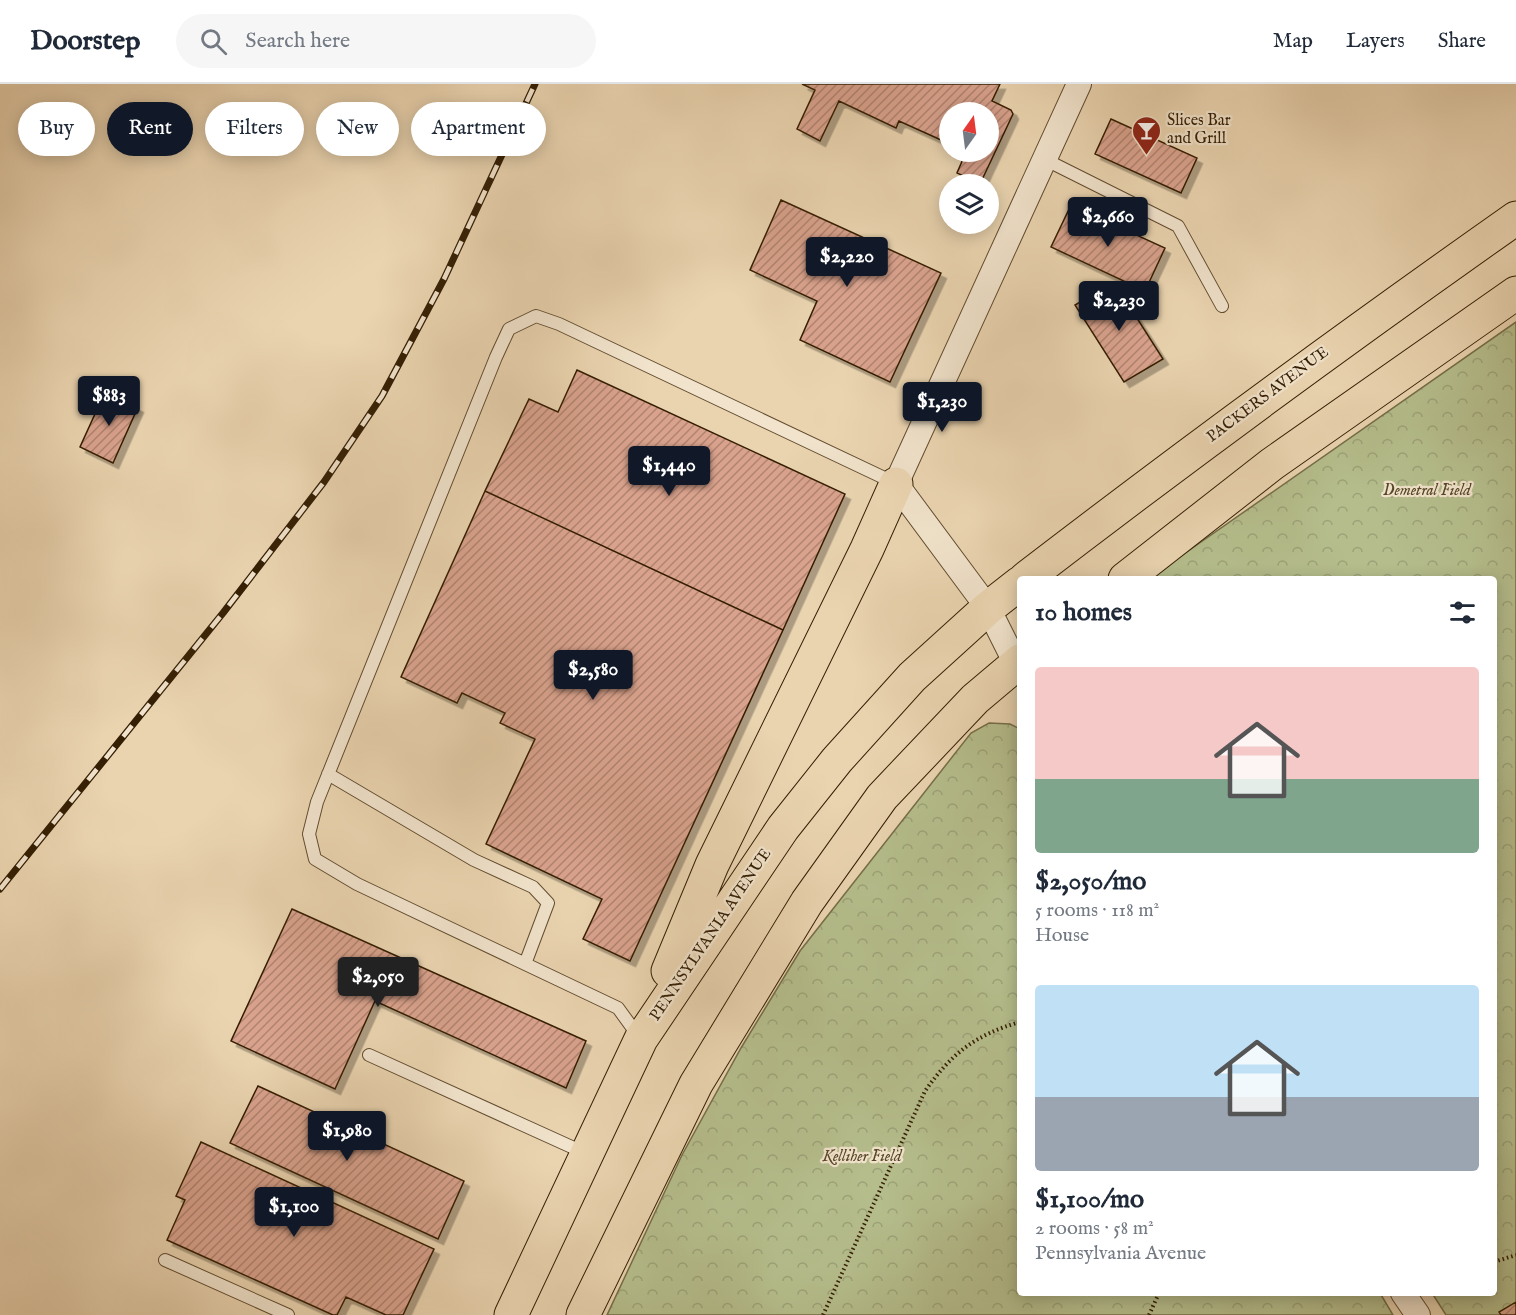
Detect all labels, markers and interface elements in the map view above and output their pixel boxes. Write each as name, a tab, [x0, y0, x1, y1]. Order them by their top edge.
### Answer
search box	[176, 14, 596, 68]
text: Doorstep	[30, 24, 140, 59]
icon: search	[197, 25, 230, 58]
text: Search here	[245, 27, 350, 55]
text: Map	[1273, 28, 1313, 55]
text: Layers	[1346, 28, 1405, 55]
text: Share	[1438, 28, 1486, 55]
chip: Buy	[18, 102, 95, 156]
chip: Rent	[107, 102, 193, 156]
chip: Filters	[205, 102, 304, 156]
chip: New	[316, 102, 399, 156]
chip: Apartment	[411, 102, 546, 156]
north arrow	[939, 102, 999, 162]
map controls	[939, 102, 999, 234]
place label: Slices Bar and Grill	[1167, 111, 1231, 149]
bar icon: Slices Bar and Grill	[1130, 114, 1162, 156]
button: layers	[939, 174, 999, 234]
pin: $2,660	[1059, 197, 1157, 248]
text: $2,660	[1082, 204, 1134, 229]
pin: $2,220	[798, 237, 896, 288]
text: $2,220	[820, 244, 874, 269]
pin: $2,230	[1070, 281, 1168, 332]
text: $2,230	[1093, 288, 1145, 313]
street label: PACKERS AVENUE	[1203, 343, 1333, 447]
pin: $883	[73, 376, 145, 427]
pin: $1,230	[893, 382, 991, 433]
text: $883	[92, 383, 126, 408]
text: $1,230	[917, 389, 967, 414]
pin: $1,440	[620, 446, 718, 497]
text: $1,440	[642, 453, 696, 478]
park label: Demetral Field	[1383, 481, 1472, 501]
text: 10 homes	[1035, 596, 1132, 629]
icon: filters	[1446, 596, 1479, 629]
pin: $2,580	[544, 650, 642, 701]
text: $2,580	[568, 657, 618, 682]
icon: home	[1203, 706, 1311, 814]
street label: PENNSYLVANIA AVENUE	[646, 845, 776, 1025]
text: $2,050/mo	[1035, 865, 1146, 898]
text: 5 rooms · 118 m²	[1035, 898, 1159, 923]
text: House	[1035, 923, 1089, 948]
pin: $2,050	[329, 957, 427, 1008]
text: $2,050	[352, 964, 404, 989]
icon: home	[1203, 1024, 1311, 1132]
pin: $1,980	[298, 1111, 396, 1162]
text: $1,980	[322, 1118, 372, 1143]
park label: Kelliher Field	[822, 1147, 903, 1167]
text: $1,100/mo	[1035, 1183, 1144, 1216]
pin: $1,100	[245, 1187, 343, 1238]
text: $1,100	[269, 1194, 319, 1219]
text: 2 rooms · 58 m²	[1035, 1216, 1154, 1241]
text: Pennsylvania Avenue	[1035, 1241, 1206, 1266]

